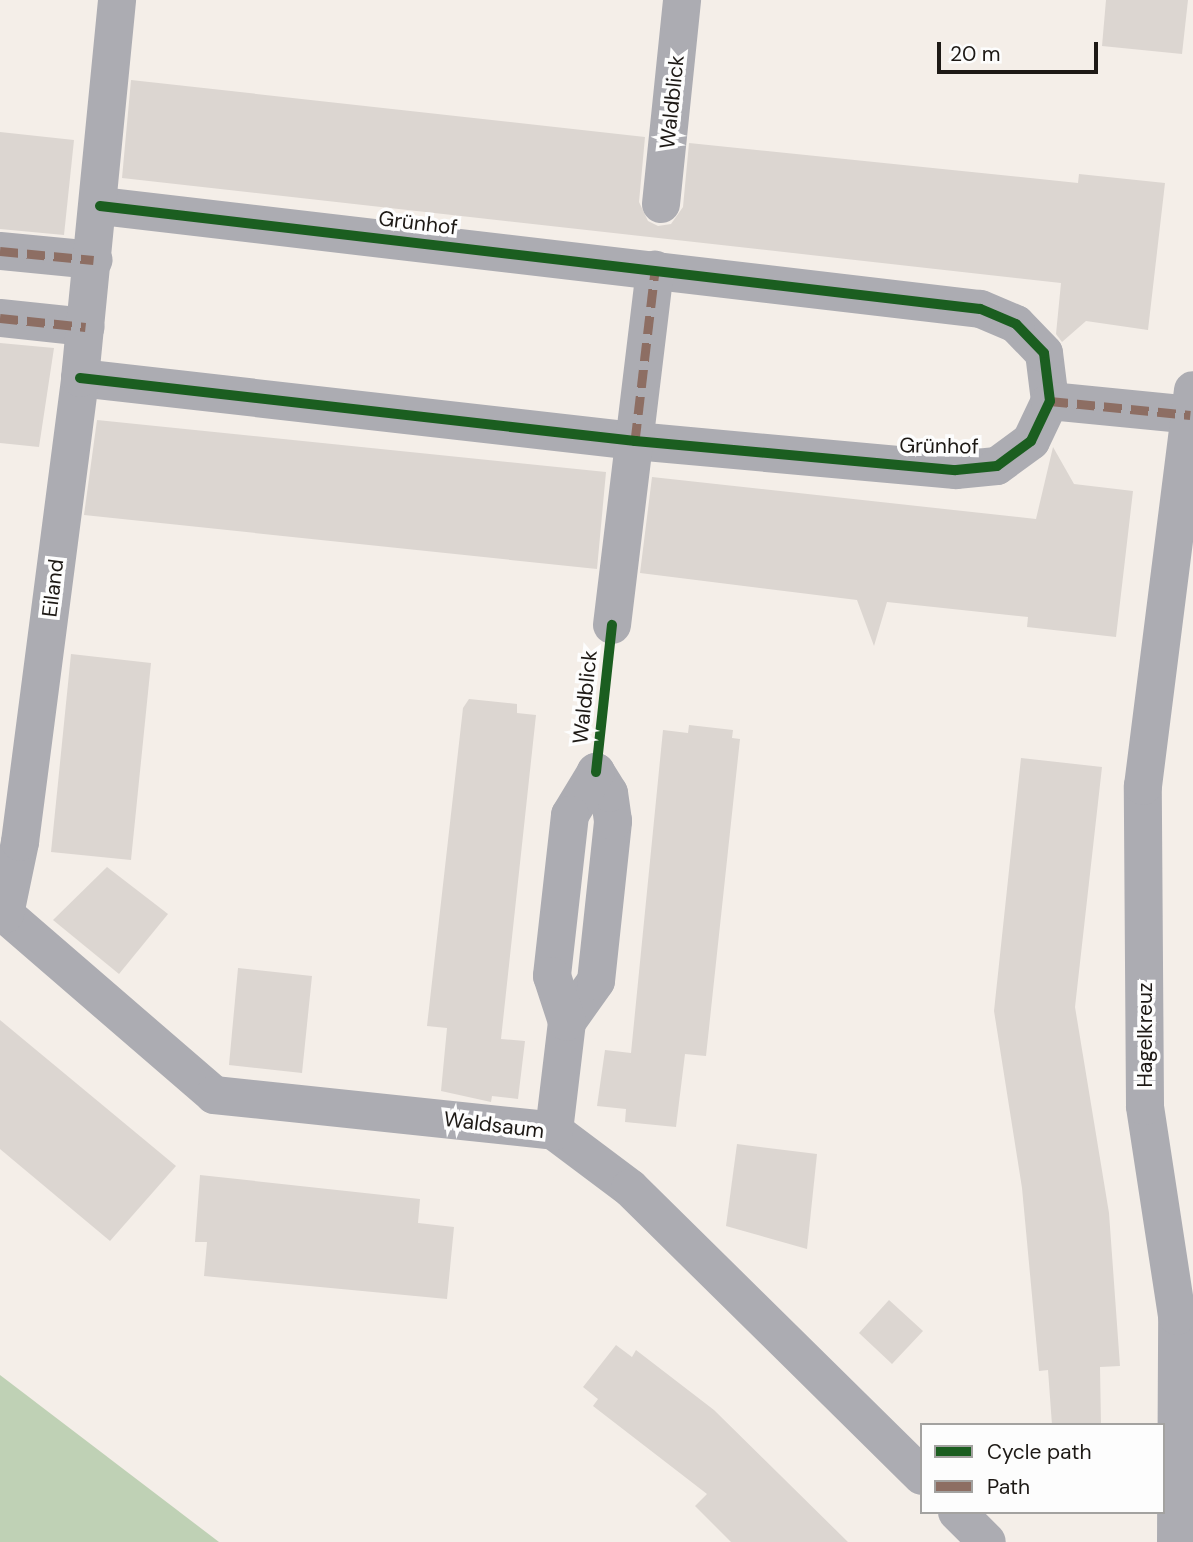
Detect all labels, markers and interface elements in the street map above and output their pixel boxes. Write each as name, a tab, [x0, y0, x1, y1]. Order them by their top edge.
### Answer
scale bar	[941, 28, 1102, 72]
text: 20 m	[950, 40, 1001, 68]
street label: Waldblick	[655, 54, 689, 150]
street label: Grünhof	[377, 206, 459, 240]
street label: Grünhof	[899, 433, 979, 459]
street label: Eiland	[37, 558, 69, 618]
street label: Waldblick	[568, 649, 602, 745]
street label: Hagelkreuz	[1132, 982, 1158, 1088]
street label: Waldsaum	[442, 1106, 546, 1144]
legend	[920, 1423, 1165, 1514]
text: Cycle path	[987, 1438, 1092, 1466]
text: Path	[987, 1473, 1030, 1501]

